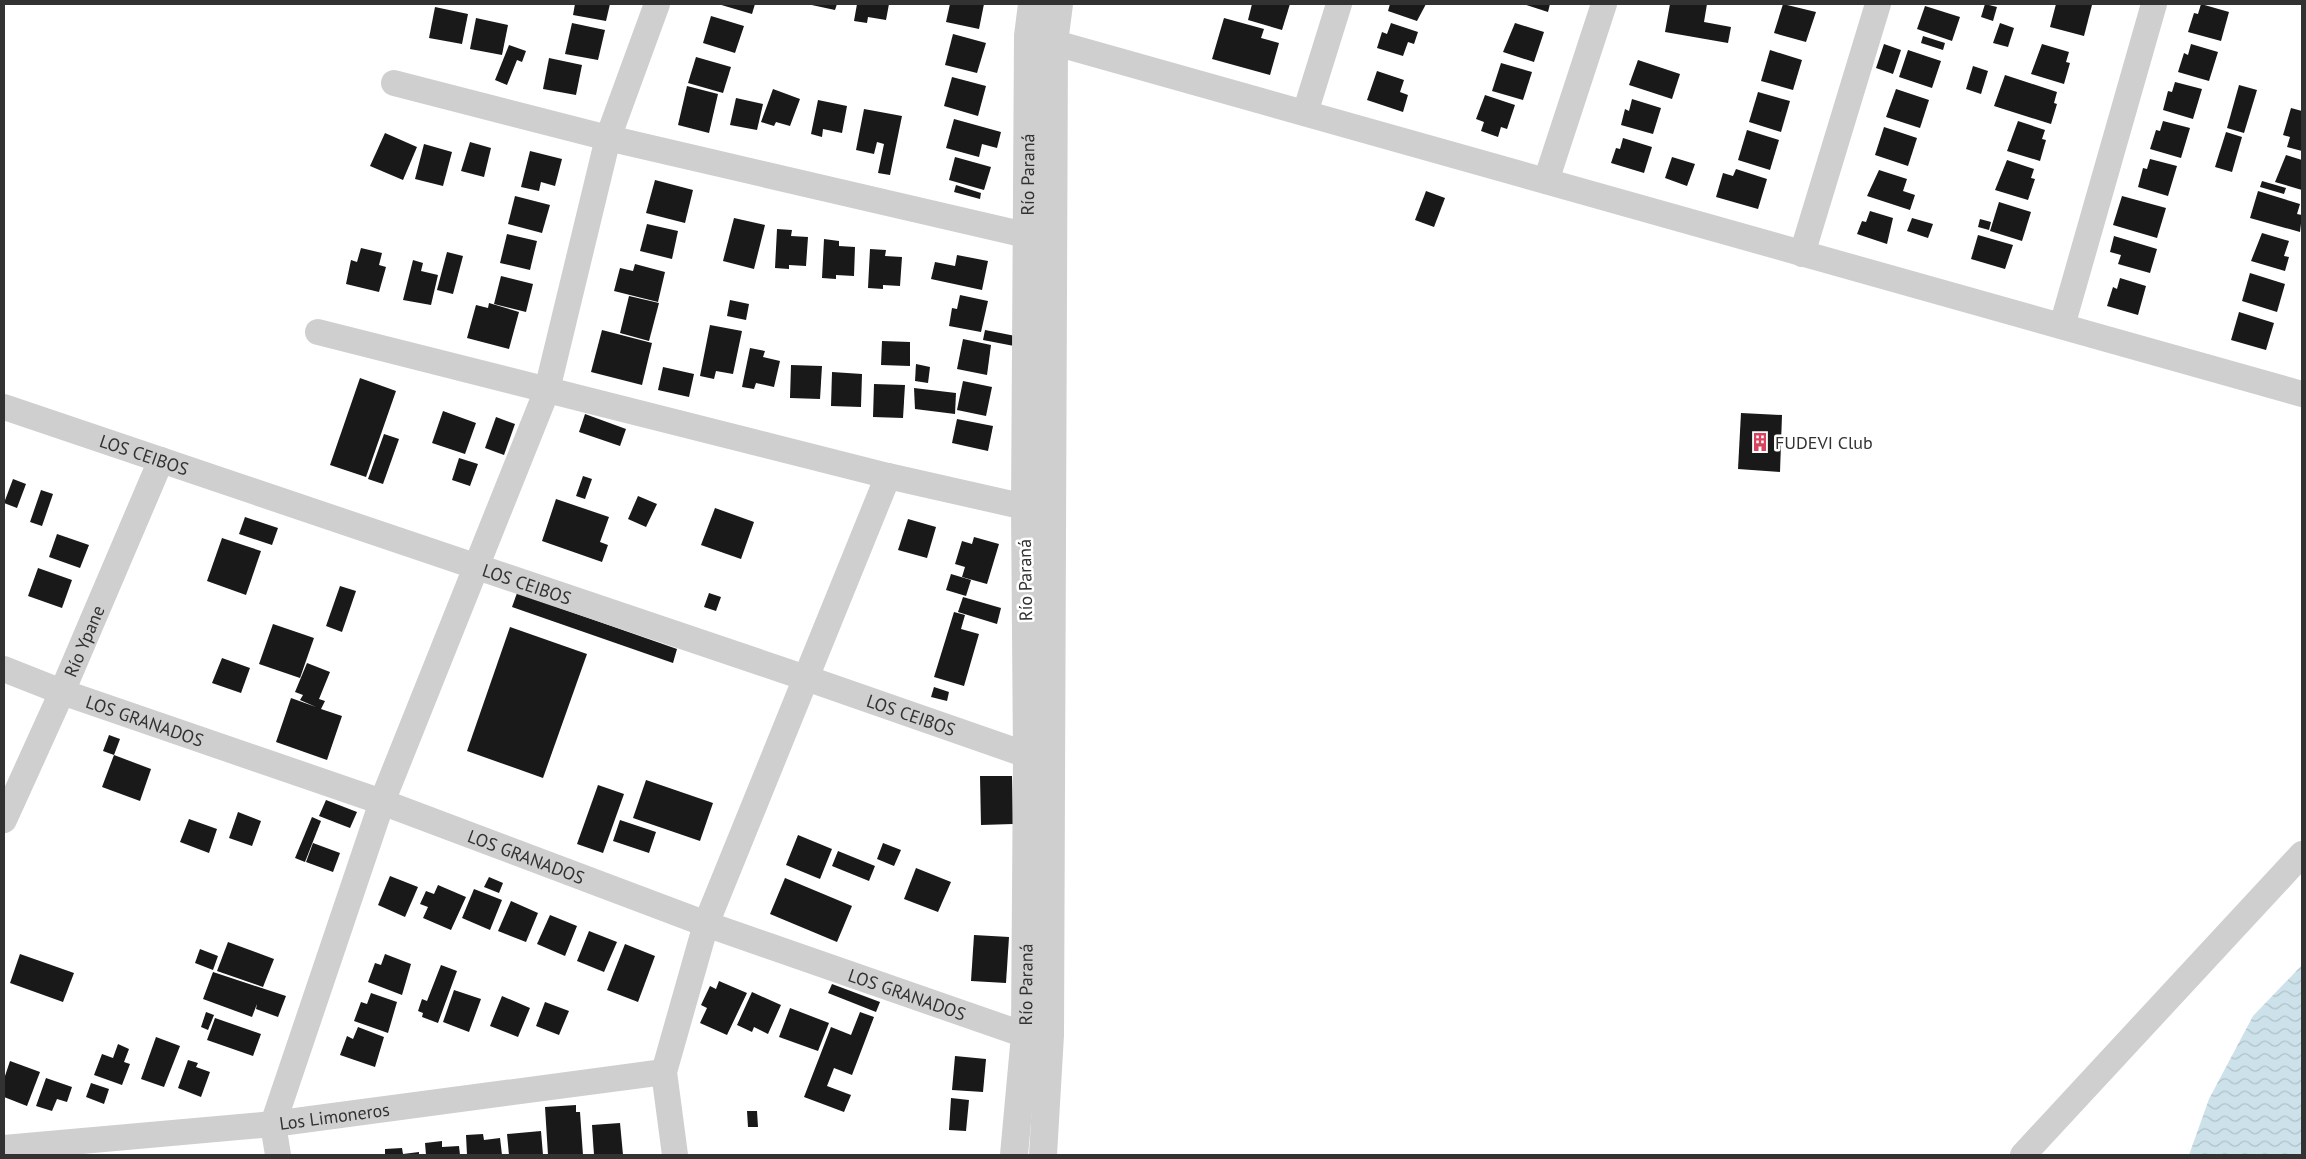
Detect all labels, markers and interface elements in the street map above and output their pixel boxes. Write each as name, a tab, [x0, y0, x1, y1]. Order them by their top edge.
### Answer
street label: Río Paraná	[1015, 133, 1039, 216]
street label: LOS CEIBOS	[97, 429, 192, 480]
building icon: FUDEVI Club	[1749, 431, 1771, 453]
place label: FUDEVI Club	[1775, 431, 1873, 454]
street label: Río Paraná	[1013, 539, 1037, 621]
street label: LOS CEIBOS	[480, 558, 574, 609]
street label: Río Ypane	[58, 602, 109, 680]
street label: LOS CEIBOS	[864, 689, 959, 741]
street label: LOS GRANADOS	[83, 690, 207, 751]
street label: LOS GRANADOS	[465, 824, 588, 889]
street label: Río Paraná	[1014, 943, 1037, 1026]
street label: LOS GRANADOS	[845, 963, 969, 1025]
street label: Los Limoneros	[278, 1097, 391, 1135]

